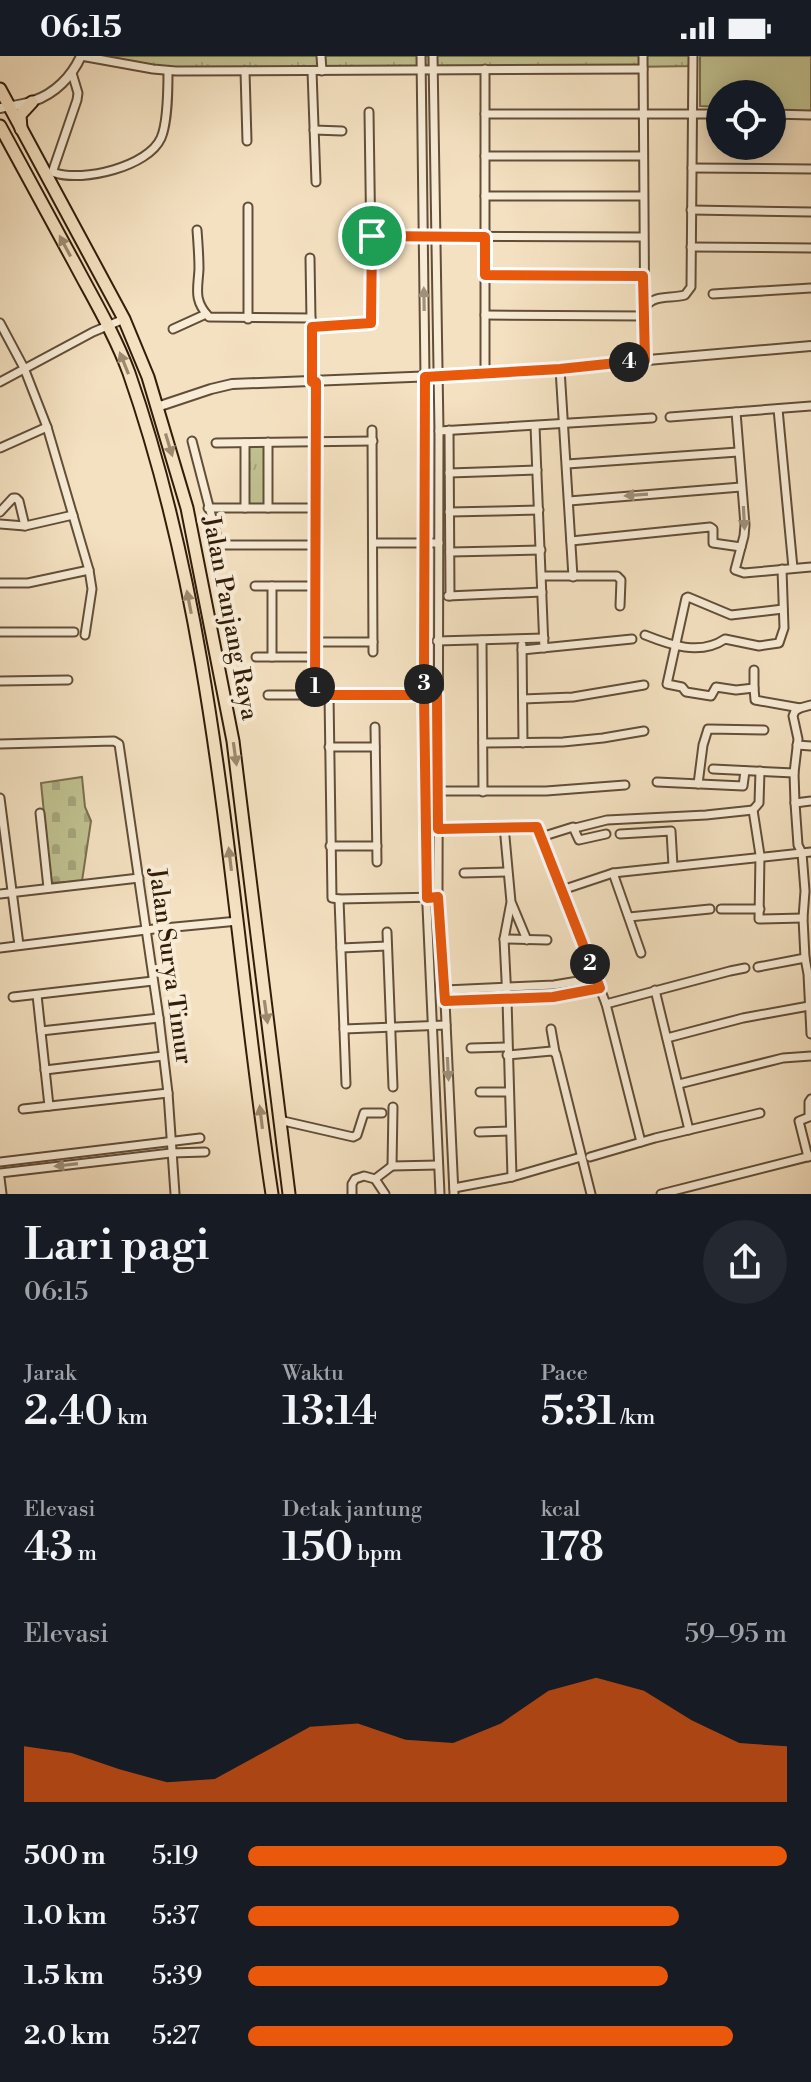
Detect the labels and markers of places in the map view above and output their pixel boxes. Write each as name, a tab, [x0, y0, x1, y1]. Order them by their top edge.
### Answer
pin	[338, 202, 406, 270]
pin: 4	[609, 342, 649, 382]
pin: 3	[404, 664, 444, 704]
pin: 1	[295, 667, 335, 707]
pin: 2	[570, 944, 610, 984]

